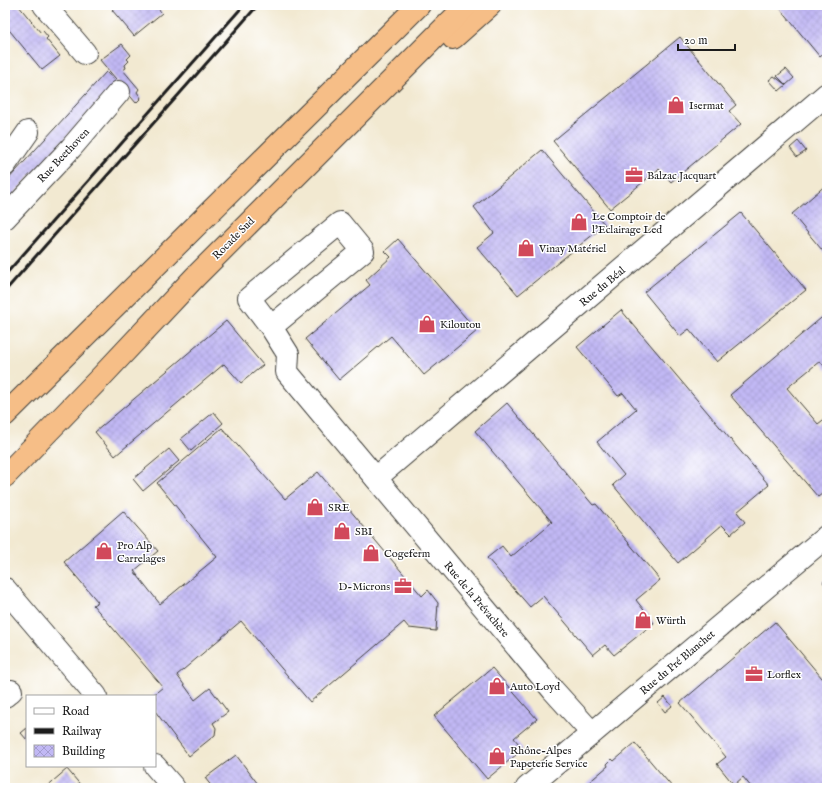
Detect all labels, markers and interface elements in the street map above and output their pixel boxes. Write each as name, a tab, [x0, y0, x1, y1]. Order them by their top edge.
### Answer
scale bar	[678, 26, 735, 52]
text: 20 m	[684, 33, 707, 48]
shop icon: Isermat	[666, 95, 686, 115]
place label: Isermat	[689, 99, 724, 113]
street label: Rue Beethoven	[35, 125, 93, 186]
office icon: Balzac Jacquart	[624, 165, 644, 185]
place label: Balzac Jacquart	[647, 169, 717, 183]
place label: Le Comptoir de l'Eclairage Led	[592, 210, 666, 237]
shop icon: Le Comptoir de l'Eclairage Led	[569, 212, 589, 232]
street label: Rocade Sud	[210, 214, 258, 263]
shop icon: Vinay Matériel	[516, 238, 536, 258]
place label: Vinay Matériel	[538, 242, 606, 256]
street label: Rue du Béal	[577, 264, 628, 310]
shop icon: Kiloutou	[417, 314, 437, 334]
place label: Kiloutou	[440, 318, 481, 332]
shop icon: SRE	[305, 497, 325, 517]
place label: SRE	[328, 501, 350, 515]
shop icon: SBI	[332, 521, 352, 541]
place label: SBI	[355, 525, 373, 539]
place label: Pro Alp Carrelages	[117, 539, 166, 566]
shop icon: Pro Alp Carrelages	[94, 541, 114, 561]
shop icon: Cogeferm	[361, 543, 381, 563]
place label: Cogeferm	[384, 547, 431, 561]
street label: Rue de la Prévachère	[440, 559, 512, 640]
office icon: D-Microns	[393, 576, 413, 596]
place label: D-Microns	[338, 580, 390, 594]
shop icon: Würth	[633, 610, 653, 630]
place label: Würth	[656, 614, 686, 628]
street label: Rue du Pré Blanchet	[637, 627, 718, 698]
office icon: Lorflex	[744, 664, 764, 684]
place label: Lorflex	[767, 668, 802, 682]
shop icon: Auto Loyd	[487, 676, 507, 696]
place label: Auto Loyd	[509, 680, 560, 694]
legend	[26, 695, 156, 767]
text: Road	[62, 704, 90, 719]
text: Railway	[62, 724, 101, 739]
text: Building	[62, 744, 106, 759]
place label: Rhône-Alpes Papeterie Service	[510, 744, 588, 771]
shop icon: Rhône-Alpes Papeterie Service	[487, 746, 507, 766]

